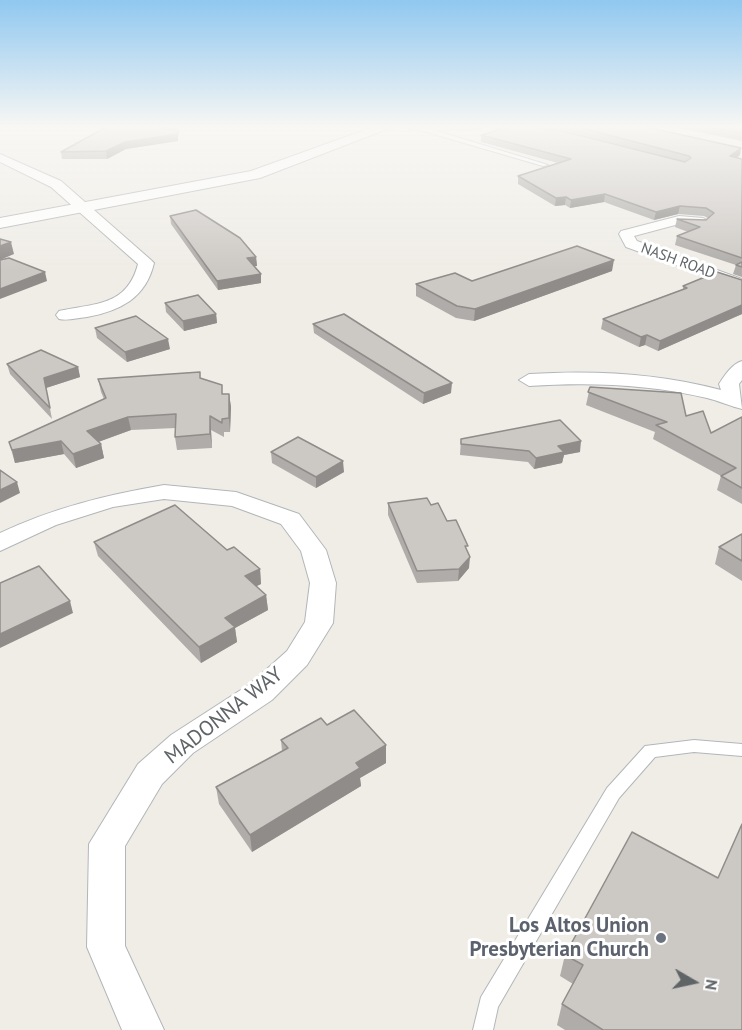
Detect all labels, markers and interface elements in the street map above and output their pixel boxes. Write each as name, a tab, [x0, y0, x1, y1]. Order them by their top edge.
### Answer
street label: NASH ROAD	[638, 239, 718, 283]
street label: MADONNA WAY	[160, 662, 288, 770]
place label: Los Altos Union Presbyterian Church	[470, 913, 649, 963]
marker: Los Altos Union Presbyterian Church	[654, 931, 668, 945]
north arrow	[664, 952, 724, 1012]
text: N	[701, 978, 722, 992]

